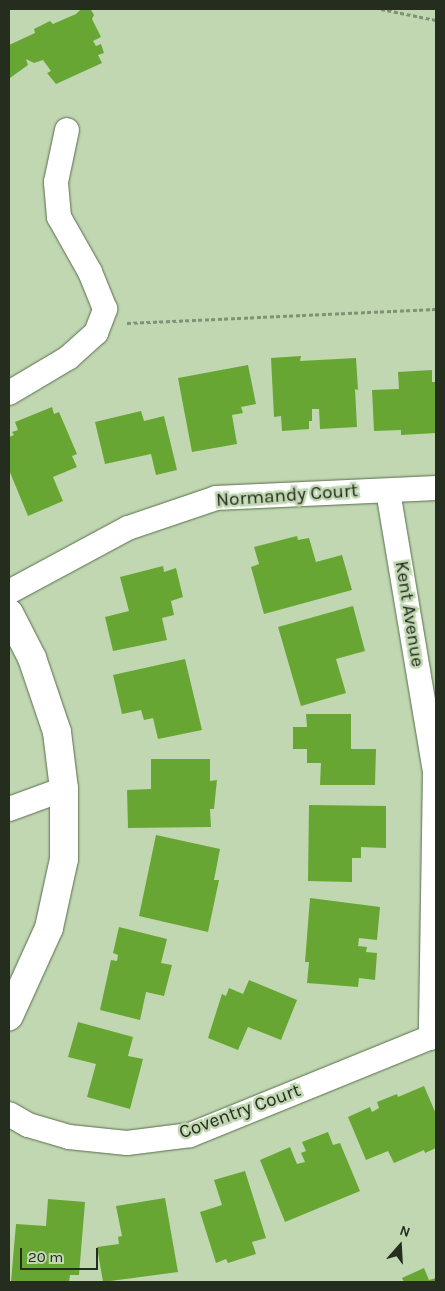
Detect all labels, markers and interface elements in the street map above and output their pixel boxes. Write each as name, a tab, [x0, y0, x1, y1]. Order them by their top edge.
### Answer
street label: Normandy Court	[215, 480, 359, 512]
street label: Kent Avenue	[389, 559, 429, 669]
street label: Coventry Court	[176, 1079, 304, 1145]
north arrow	[375, 1221, 425, 1271]
text: N	[398, 1222, 413, 1241]
scale bar	[22, 1238, 100, 1270]
text: 20 m	[28, 1248, 63, 1266]

